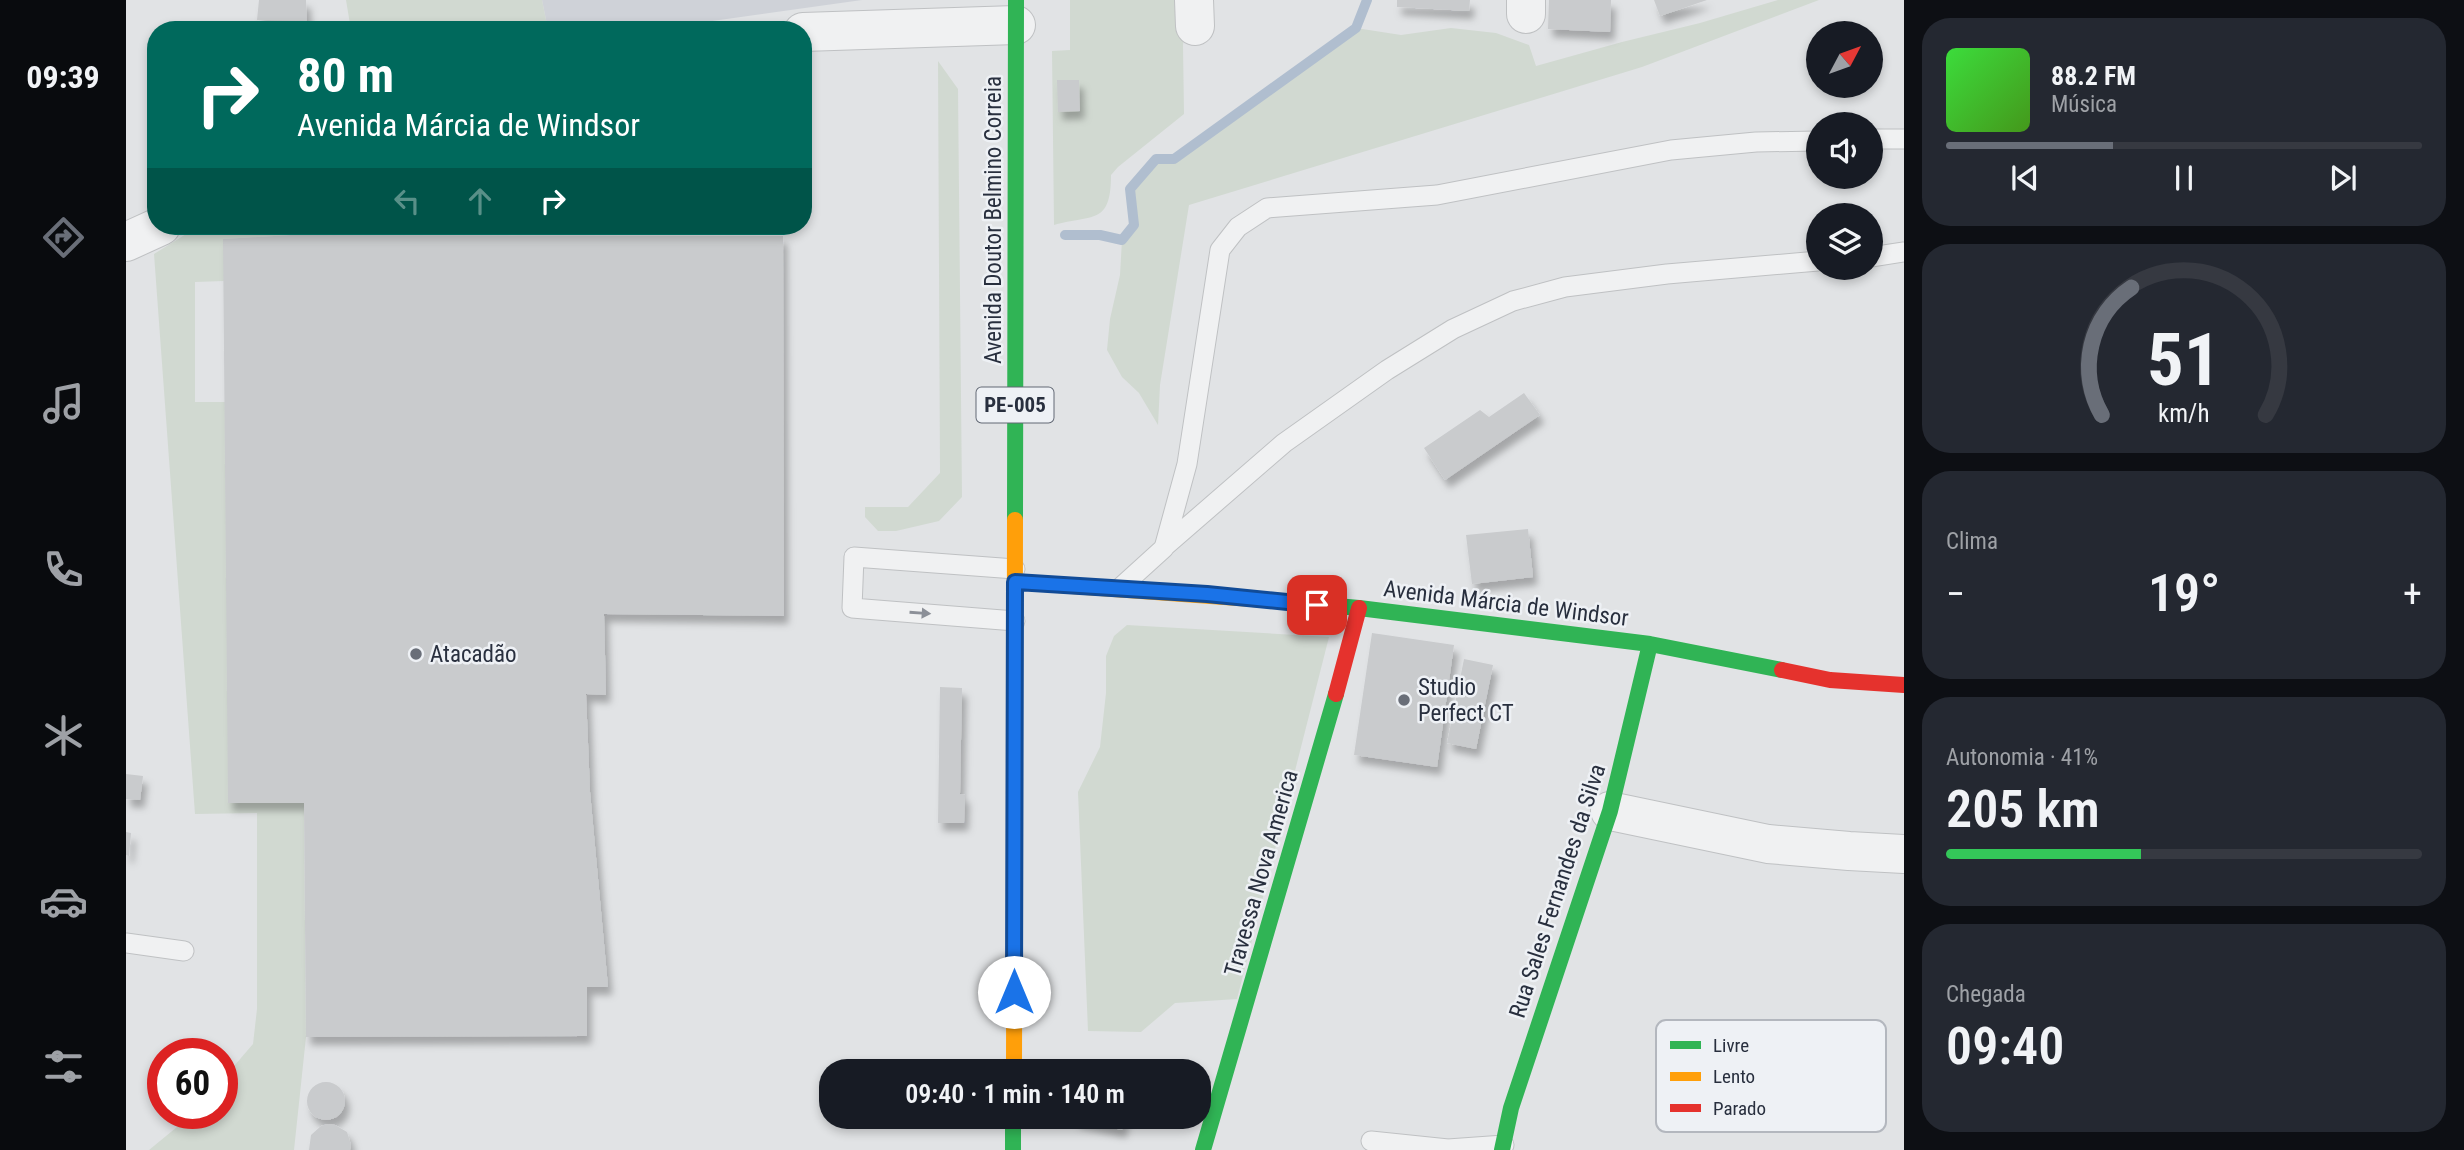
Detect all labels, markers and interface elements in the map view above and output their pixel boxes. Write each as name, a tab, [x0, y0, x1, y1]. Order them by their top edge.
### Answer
north arrow	[1806, 21, 1883, 98]
map controls	[1806, 21, 1883, 280]
text: 80 m	[297, 47, 394, 104]
icon: right	[182, 49, 273, 140]
text: 09:39	[26, 58, 100, 96]
text: 88.2 FM	[2051, 61, 2136, 91]
street label: Avenida Doutor Belmino Correia	[980, 76, 1007, 364]
text: Música	[2051, 91, 2117, 118]
text: Avenida Márcia de Windsor	[297, 106, 640, 144]
button: sound	[1806, 112, 1883, 189]
icon: previous	[2006, 159, 2044, 197]
icon: pause	[2165, 159, 2203, 197]
icon: next	[2324, 159, 2362, 197]
icon: left	[388, 182, 426, 220]
icon: ahead	[461, 182, 499, 220]
icon: right	[534, 182, 572, 220]
button: layers	[1806, 203, 1883, 280]
icon: directions	[39, 213, 88, 262]
text: 51	[2147, 317, 2221, 403]
icon: music	[39, 379, 88, 428]
road number: PE-005	[976, 388, 1054, 422]
text: km/h	[2158, 398, 2210, 427]
text: Clima	[1946, 528, 1998, 555]
icon: phone	[39, 545, 88, 594]
text: 19°	[2148, 563, 2220, 624]
text: −	[1946, 572, 1965, 616]
text: +	[2403, 572, 2422, 616]
pin	[1287, 575, 1347, 635]
street label: Avenida Márcia de Windsor	[1382, 575, 1630, 632]
icon: arrive	[1298, 586, 1336, 624]
one-way arrow	[909, 608, 931, 619]
place label: Atacadão	[430, 641, 517, 668]
marker: Atacadão	[408, 646, 424, 662]
place label: Studio Perfect CT	[1418, 674, 1514, 727]
marker: Studio Perfect CT	[1396, 692, 1412, 708]
icon: climate	[39, 711, 88, 760]
text: Autonomia · 41%	[1946, 744, 2098, 771]
street label: Rua Sales Fernandes da Silva	[1504, 761, 1611, 1021]
street label: Travessa Nova America	[1219, 767, 1304, 979]
text: 205 km	[1946, 779, 2100, 840]
icon: car	[39, 877, 88, 926]
position arrow	[977, 955, 1051, 1029]
text: Chegada	[1946, 981, 2026, 1008]
text: 09:40	[1946, 1016, 2064, 1077]
legend	[1656, 1020, 1886, 1132]
text: Livre	[1713, 1034, 1749, 1057]
speed limit sign: 60	[147, 1038, 238, 1129]
icon: filters	[39, 1042, 88, 1091]
text: Lento	[1713, 1065, 1755, 1088]
text: 09:40 · 1 min · 140 m	[905, 1079, 1125, 1109]
text: Parado	[1713, 1097, 1766, 1120]

